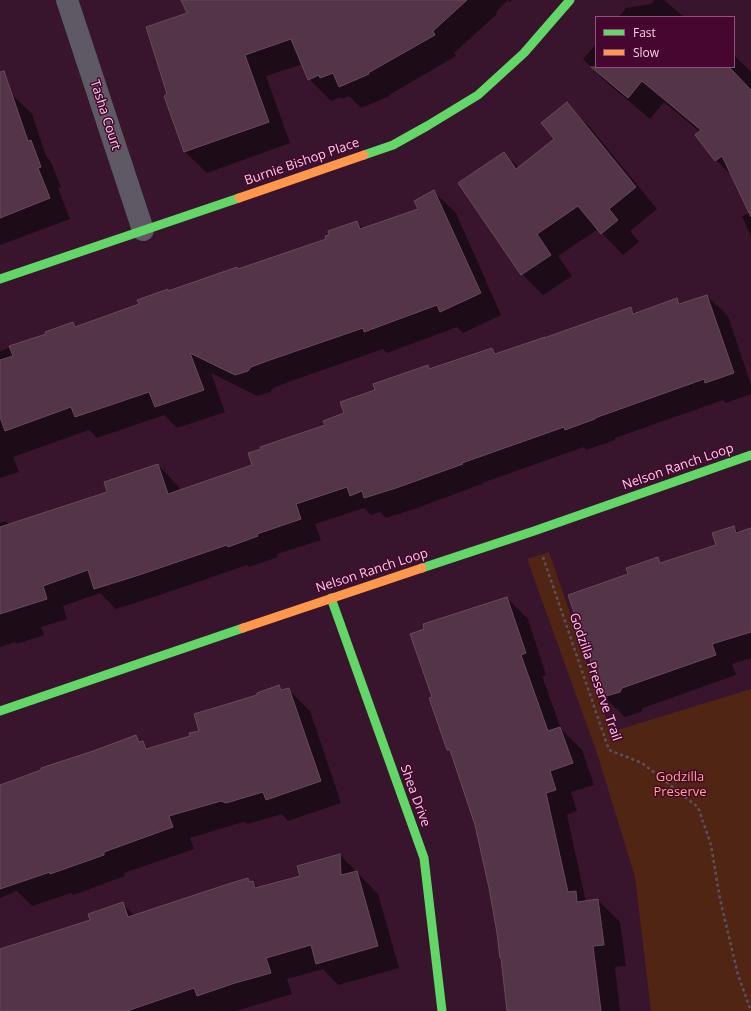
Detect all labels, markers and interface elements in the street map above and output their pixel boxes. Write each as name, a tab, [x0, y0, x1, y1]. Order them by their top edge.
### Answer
legend	[595, 16, 735, 68]
text: Fast	[633, 24, 656, 41]
text: Slow	[633, 44, 659, 61]
street label: Tasha Court	[86, 78, 124, 152]
street label: Burnie Bishop Place	[243, 135, 361, 189]
street label: Nelson Ranch Loop	[620, 441, 736, 493]
street label: Nelson Ranch Loop	[314, 546, 430, 596]
street label: Godzilla Preserve Trail	[566, 611, 624, 743]
street label: Shea Drive	[397, 763, 433, 829]
park label: Godzilla Preserve	[653, 769, 707, 800]

